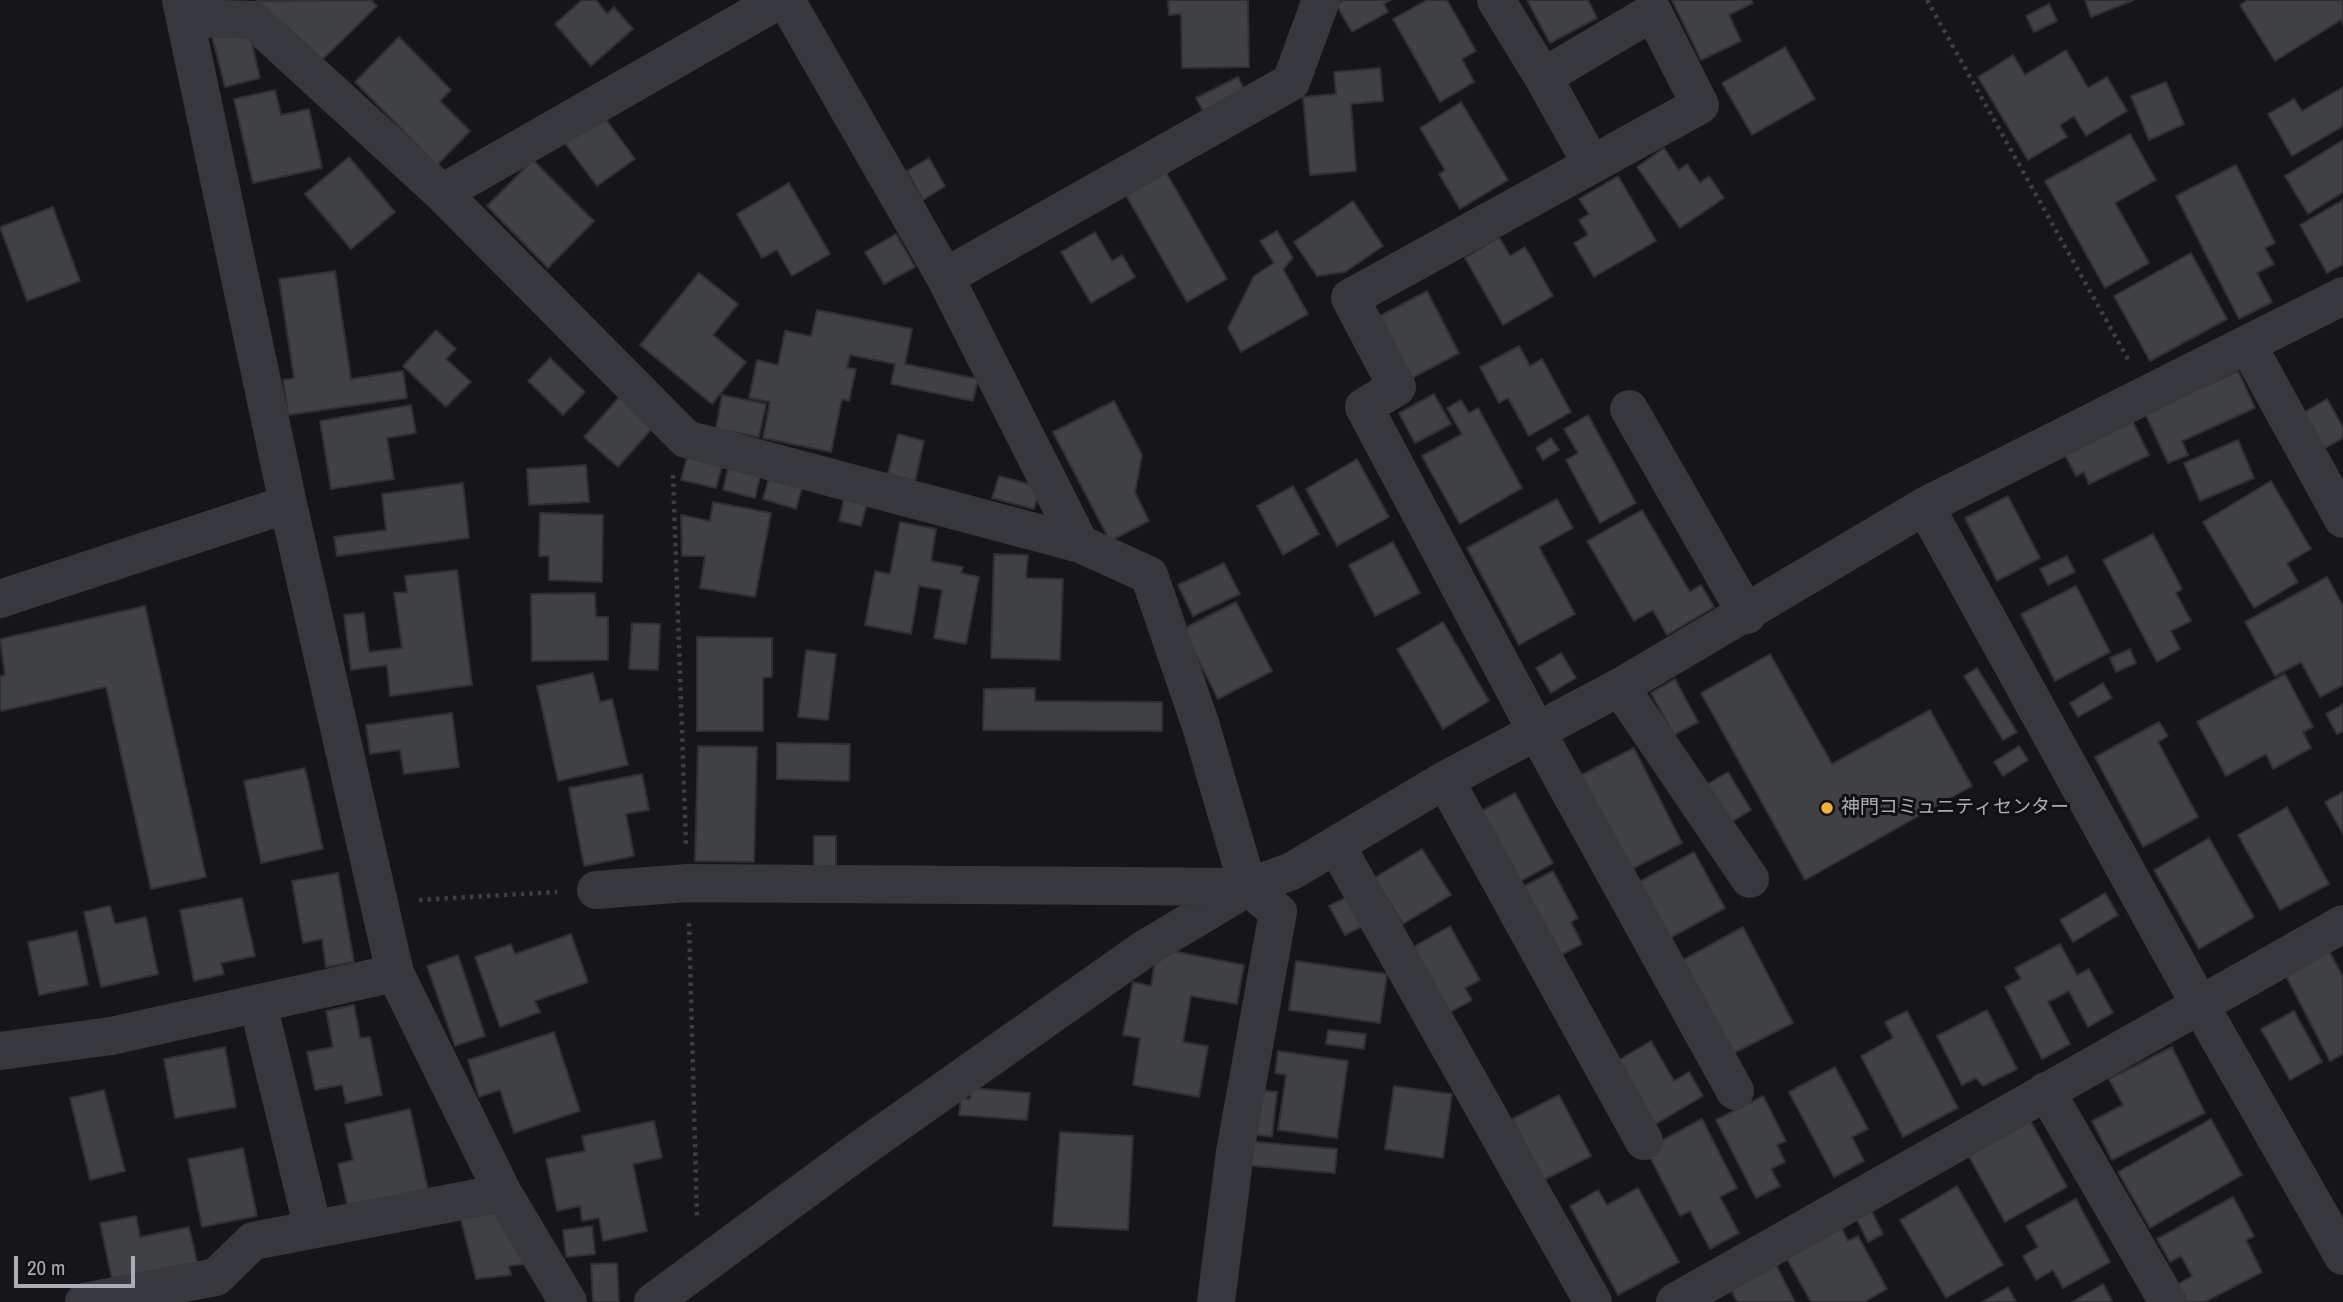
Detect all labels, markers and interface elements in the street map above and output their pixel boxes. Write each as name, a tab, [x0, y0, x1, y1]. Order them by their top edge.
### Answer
place label: 神門コミュニティセンター	[1841, 797, 2069, 819]
marker: 神門コミュニティセンター	[1819, 800, 1835, 816]
scale bar	[18, 1242, 138, 1286]
text: 20 m	[27, 1253, 65, 1282]

